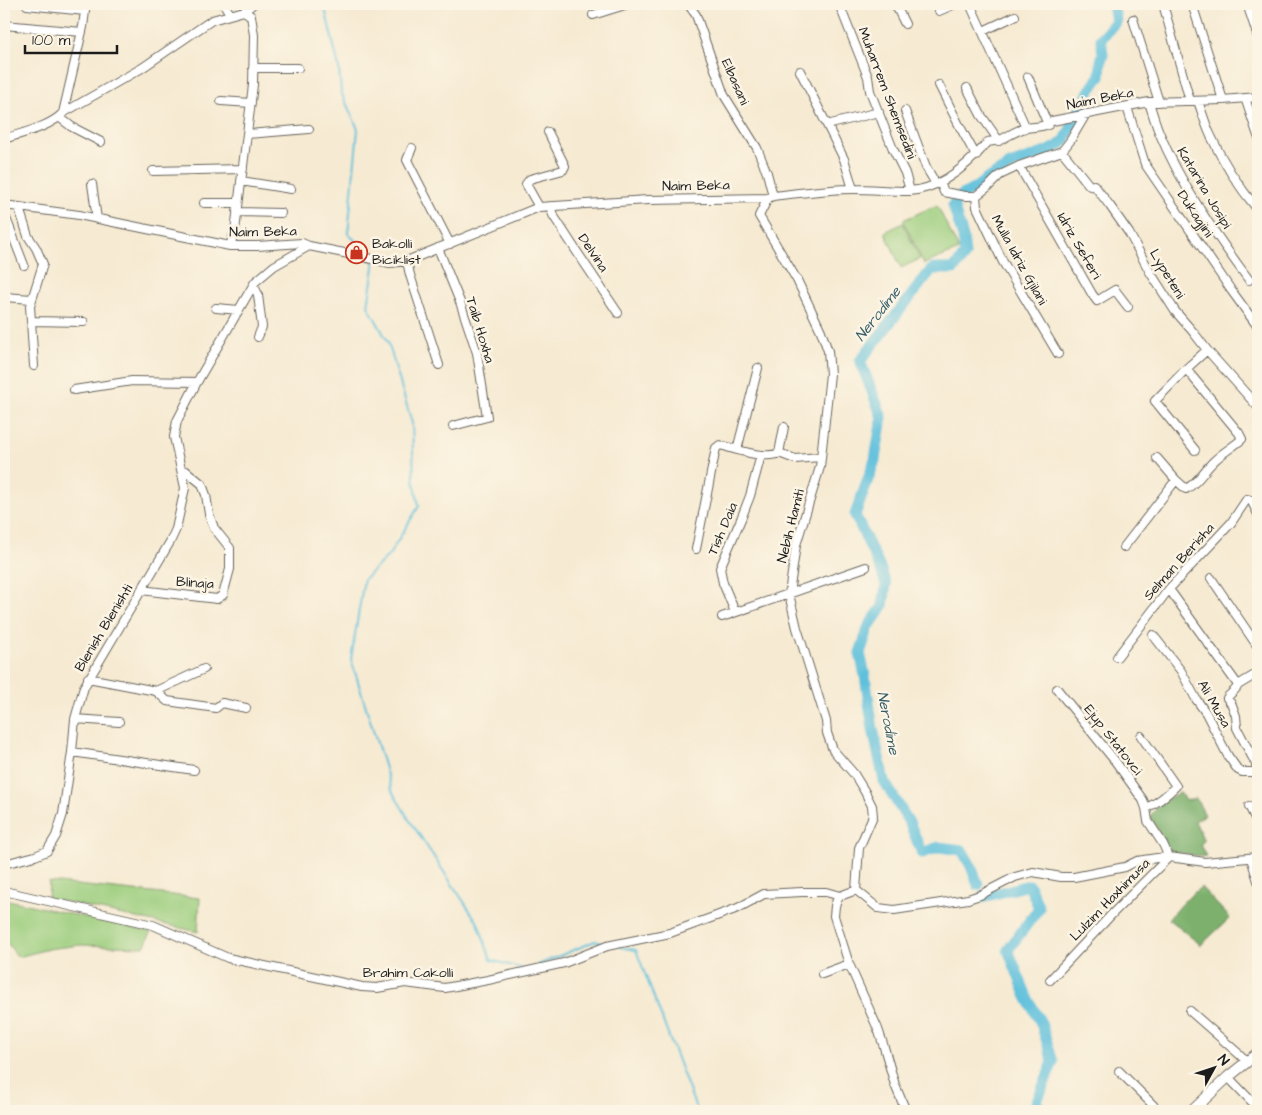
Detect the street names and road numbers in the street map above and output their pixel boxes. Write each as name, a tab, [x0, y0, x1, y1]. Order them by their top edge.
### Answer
street label: Muharrem Shemsedini	[853, 24, 921, 162]
street label: Elbasani	[716, 56, 754, 108]
street label: Naim Beka	[1065, 83, 1135, 115]
street label: Katarina Josipi	[1172, 143, 1236, 233]
street label: Naim Beka	[662, 175, 730, 197]
street label: Dukagjini	[1172, 186, 1218, 242]
street label: Idriz Seferi	[1052, 209, 1106, 283]
street label: Mulla Idriz Gjilani	[986, 211, 1052, 309]
street label: Naim Beka	[229, 221, 297, 243]
street label: Delvina	[573, 230, 613, 276]
street label: Lypeteni	[1144, 245, 1190, 303]
street label: Taib Hoxha	[460, 294, 500, 366]
street label: Nebih Hamiti	[772, 487, 810, 565]
street label: Tish Daia	[703, 499, 743, 559]
street label: Selman Berisha	[1139, 519, 1219, 605]
street label: Blinaja	[175, 572, 215, 594]
street label: Blenish Blenishti	[70, 580, 138, 676]
street label: Ali Musa	[1192, 677, 1236, 731]
street label: Ejup Statovci	[1079, 700, 1147, 780]
street label: Lulzim Haxhimusa	[1065, 854, 1155, 946]
street label: Brahim Cakolli	[363, 963, 453, 983]

